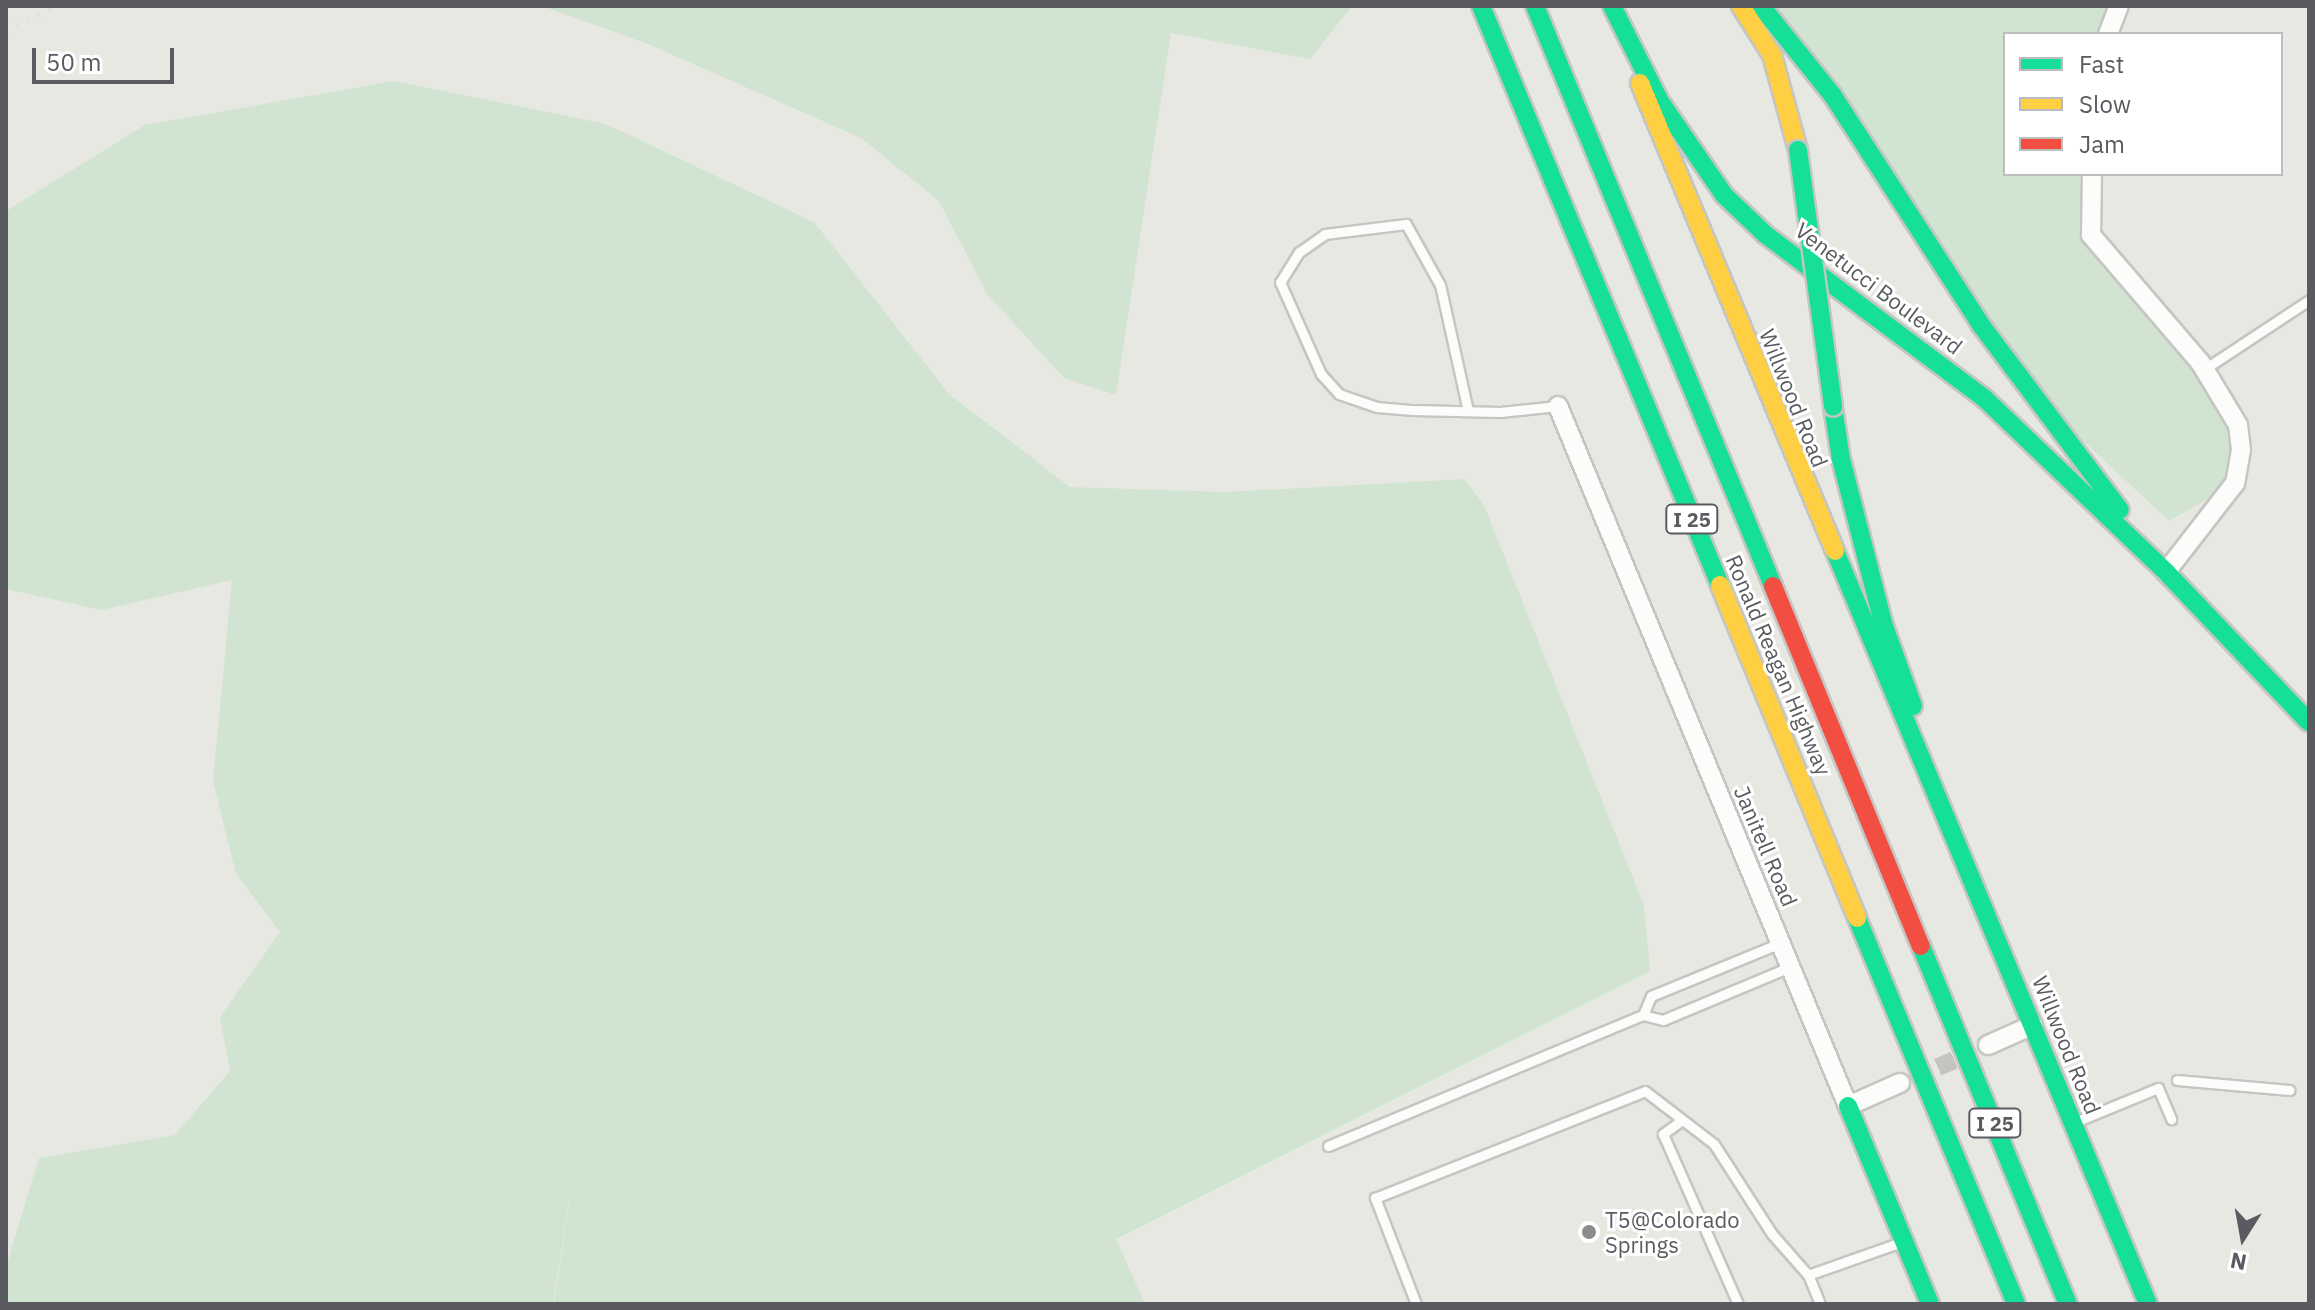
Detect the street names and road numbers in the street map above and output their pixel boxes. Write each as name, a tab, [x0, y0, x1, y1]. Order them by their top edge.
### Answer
street label: Venetucci Boulevard	[1790, 217, 1968, 359]
street label: Willwood Road	[1754, 325, 1834, 471]
road number: I 25	[1664, 503, 1720, 535]
street label: Ronald Reagan Highway	[1721, 551, 1837, 779]
street label: Janitell Road	[1729, 782, 1803, 910]
street label: Willwood Road	[2027, 972, 2107, 1118]
road number: I 25	[1967, 1107, 2023, 1139]

